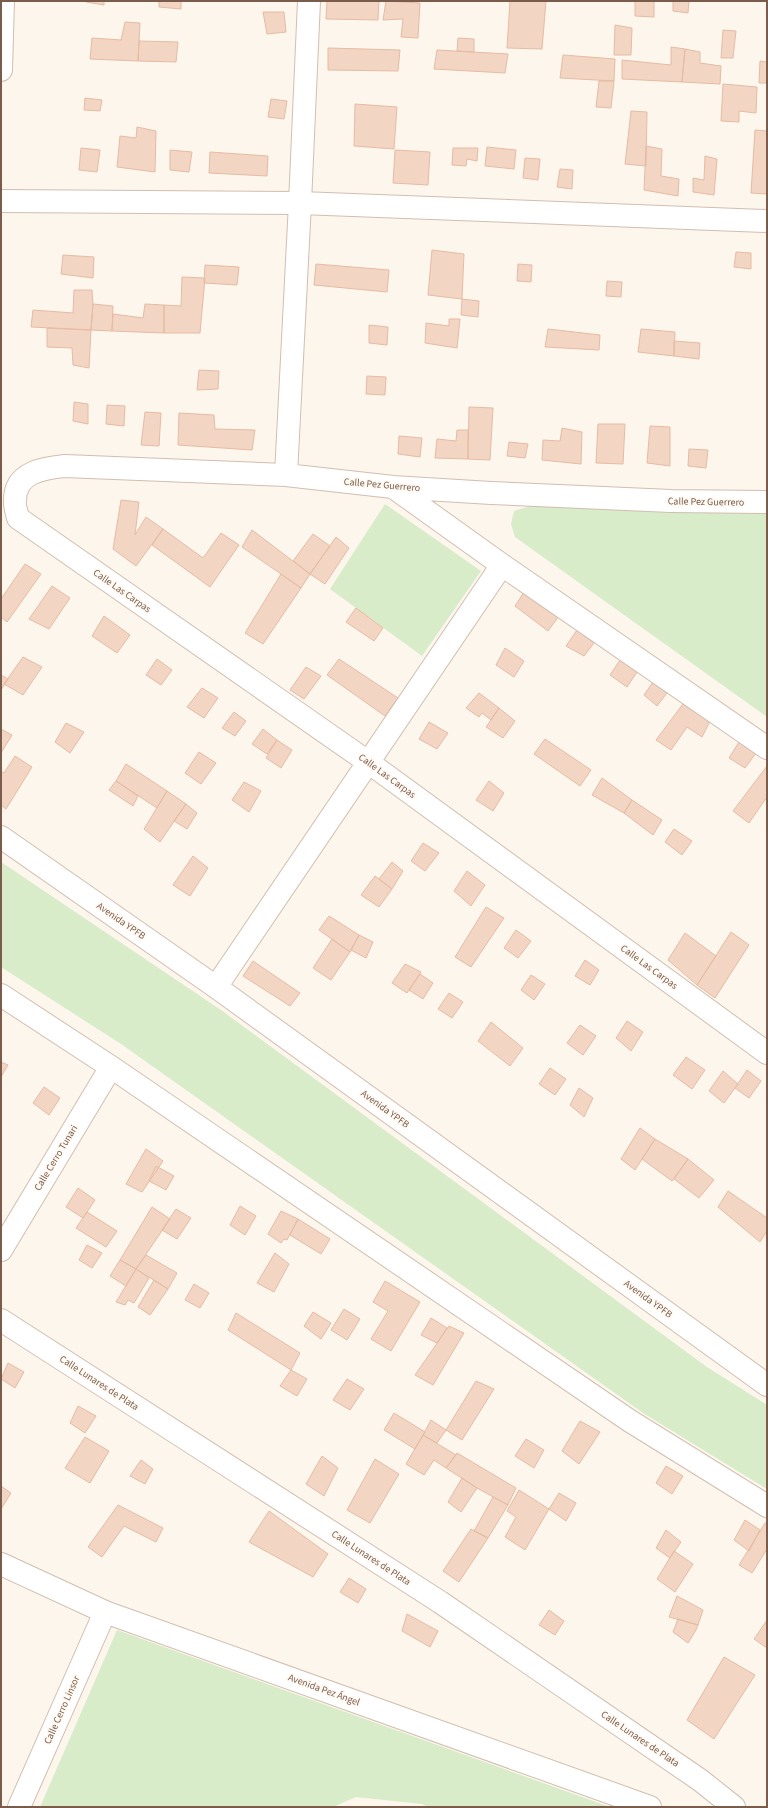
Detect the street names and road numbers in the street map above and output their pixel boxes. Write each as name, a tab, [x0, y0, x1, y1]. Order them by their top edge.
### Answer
street label: Calle Pez Guerrero	[343, 475, 421, 495]
street label: Calle Pez Guerrero	[668, 494, 744, 510]
street label: Calle Las Carpas	[90, 566, 154, 616]
street label: Calle Las Carpas	[355, 750, 419, 802]
street label: Avenida YPFB	[94, 899, 148, 943]
street label: Calle Las Carpas	[617, 941, 681, 993]
street label: Avenida YPFB	[358, 1087, 412, 1131]
street label: Calle Cerro Tunari	[31, 1122, 81, 1194]
street label: Avenida YPFB	[621, 1277, 675, 1321]
street label: Calle Lunares de Plata	[57, 1352, 141, 1414]
street label: Calle Lunares de Plata	[329, 1527, 413, 1589]
street label: Avenida Pez Ángel	[286, 1671, 362, 1710]
street label: Calle Cerro Linsor	[41, 1673, 84, 1746]
street label: Calle Lunares de Plata	[598, 1708, 682, 1770]

